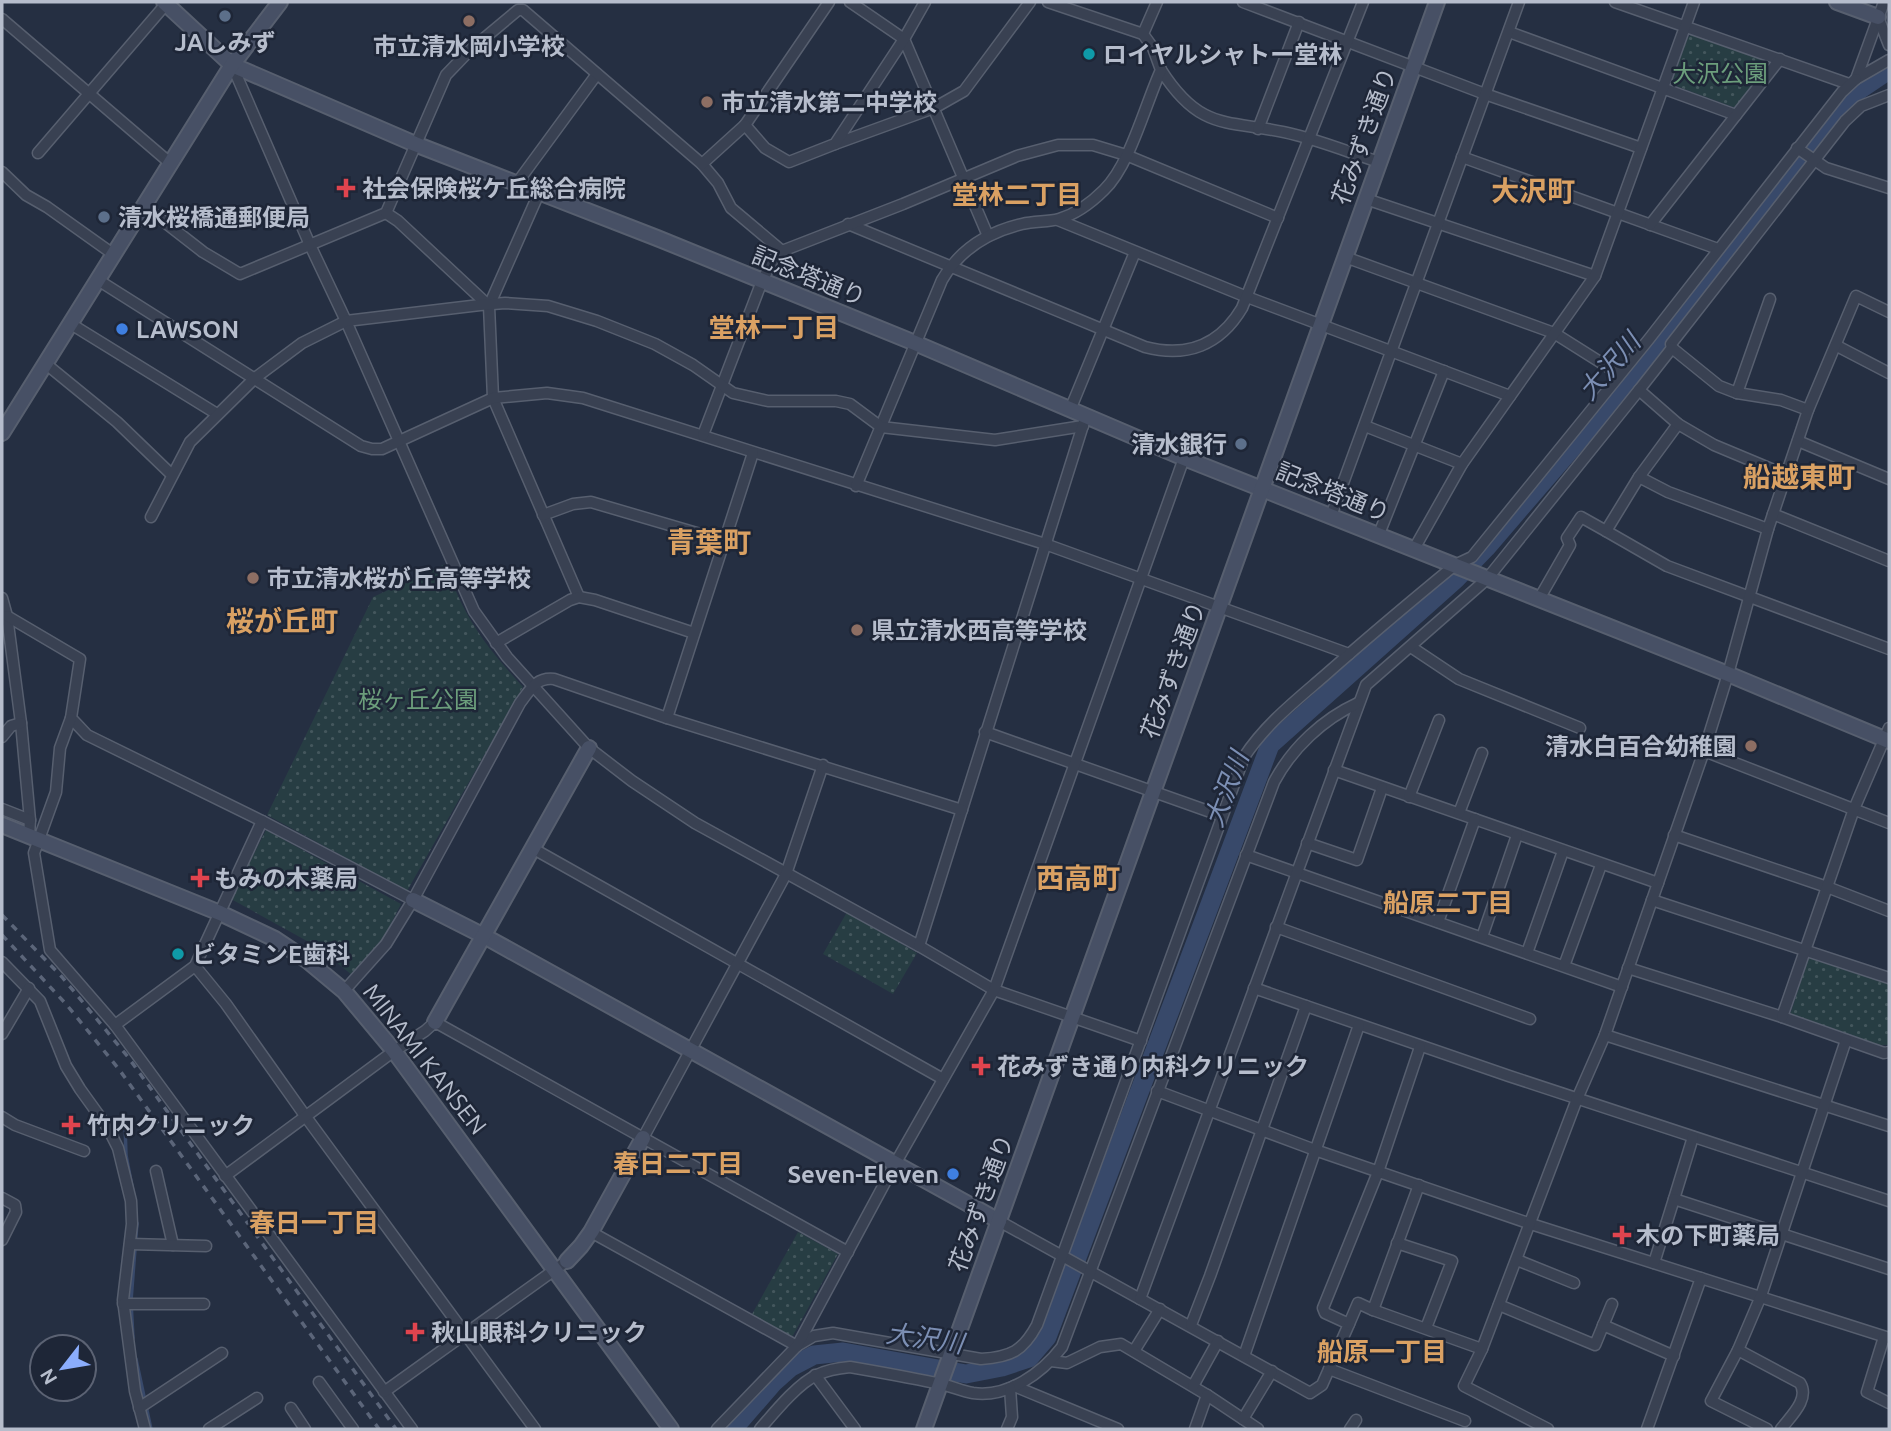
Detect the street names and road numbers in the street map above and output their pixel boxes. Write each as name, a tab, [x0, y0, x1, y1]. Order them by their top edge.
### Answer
street label: 花みずき通り	[1327, 64, 1401, 208]
street label: 記念塔通り	[748, 241, 870, 311]
street label: 記念塔通り	[1272, 457, 1394, 527]
street label: 花みずき通り	[1136, 598, 1210, 742]
street label: MINAMI KANSEN	[358, 978, 492, 1140]
street label: 花みずき通り	[944, 1131, 1018, 1275]

